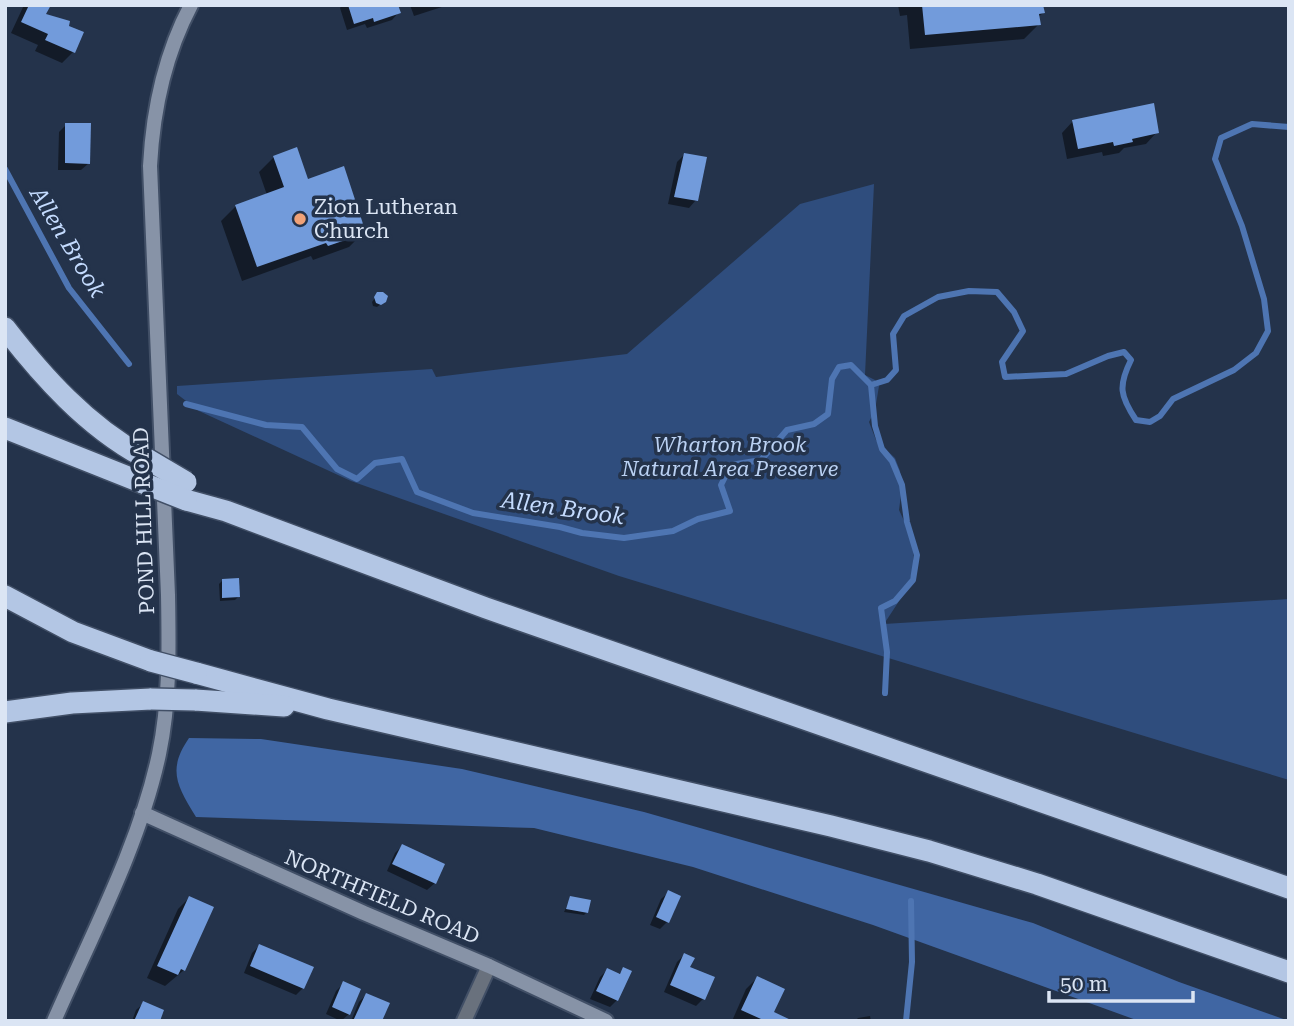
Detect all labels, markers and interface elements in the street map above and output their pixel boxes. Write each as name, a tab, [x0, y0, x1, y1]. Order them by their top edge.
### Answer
water label: Allen Brook	[23, 180, 111, 303]
place label: Zion Lutheran Church	[314, 195, 458, 243]
marker: Zion Lutheran Church	[292, 211, 308, 227]
street label: POND HILL ROAD	[129, 427, 159, 615]
park label: Wharton Brook Natural Area Preserve	[621, 433, 838, 481]
water label: Allen Brook	[498, 486, 627, 531]
street label: NORTHFIELD ROAD	[281, 845, 483, 949]
scale bar	[1049, 960, 1192, 1004]
text: 50 m	[1060, 972, 1108, 996]

